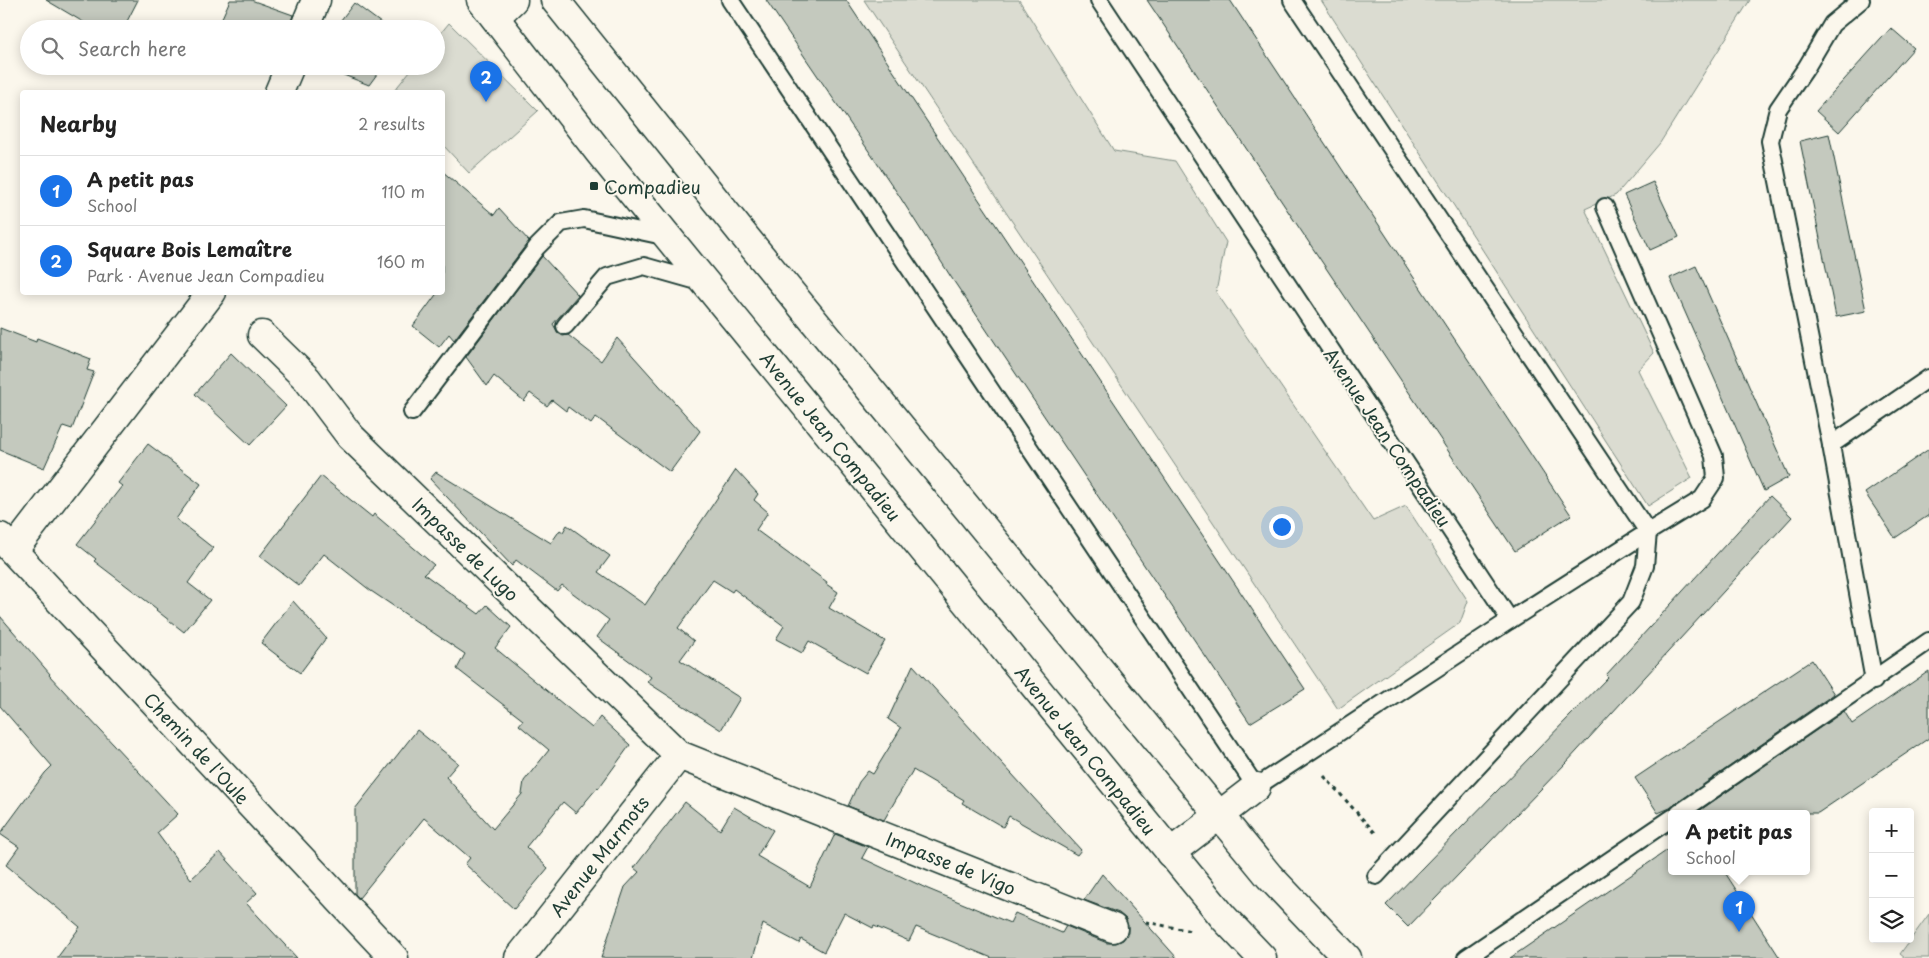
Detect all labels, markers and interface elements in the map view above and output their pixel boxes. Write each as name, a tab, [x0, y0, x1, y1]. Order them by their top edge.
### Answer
search box	[20, 20, 445, 75]
icon: search	[38, 34, 66, 62]
text: Search here	[78, 34, 187, 62]
pin: 2	[470, 61, 502, 102]
text: Nearby	[40, 107, 117, 139]
text: 2 results	[358, 111, 425, 135]
text: A petit pas	[87, 165, 194, 193]
place label: Compadieu	[604, 173, 701, 200]
text: 1	[52, 179, 60, 203]
text: 110 m	[382, 179, 425, 203]
marker: Compadieu	[588, 180, 600, 192]
text: School	[87, 193, 137, 217]
text: Square Bois Lemaître	[87, 235, 292, 263]
text: 2	[50, 249, 62, 273]
text: 160 m	[377, 249, 425, 273]
text: Park · Avenue Jean Compadieu	[87, 263, 325, 287]
street label: Avenue Jean Compadieu	[1318, 342, 1458, 532]
street label: Avenue Jean Compadieu	[754, 346, 908, 526]
street label: Impasse de Lugo	[407, 491, 525, 607]
your location	[1269, 514, 1295, 540]
street label: Avenue Jean Compadieu	[1009, 660, 1163, 840]
street label: Chemin de l'Oule	[138, 686, 256, 810]
street label: Avenue Marmots	[543, 790, 655, 922]
map controls	[1869, 808, 1914, 943]
button: +	[1869, 808, 1914, 853]
popup	[1668, 810, 1810, 875]
text: A petit pas	[1686, 817, 1792, 845]
street label: Impasse de Vigo	[882, 825, 1020, 901]
text: School	[1686, 845, 1736, 869]
button: −	[1869, 853, 1914, 898]
pin: 1	[1723, 891, 1755, 932]
button: layers	[1869, 898, 1914, 943]

